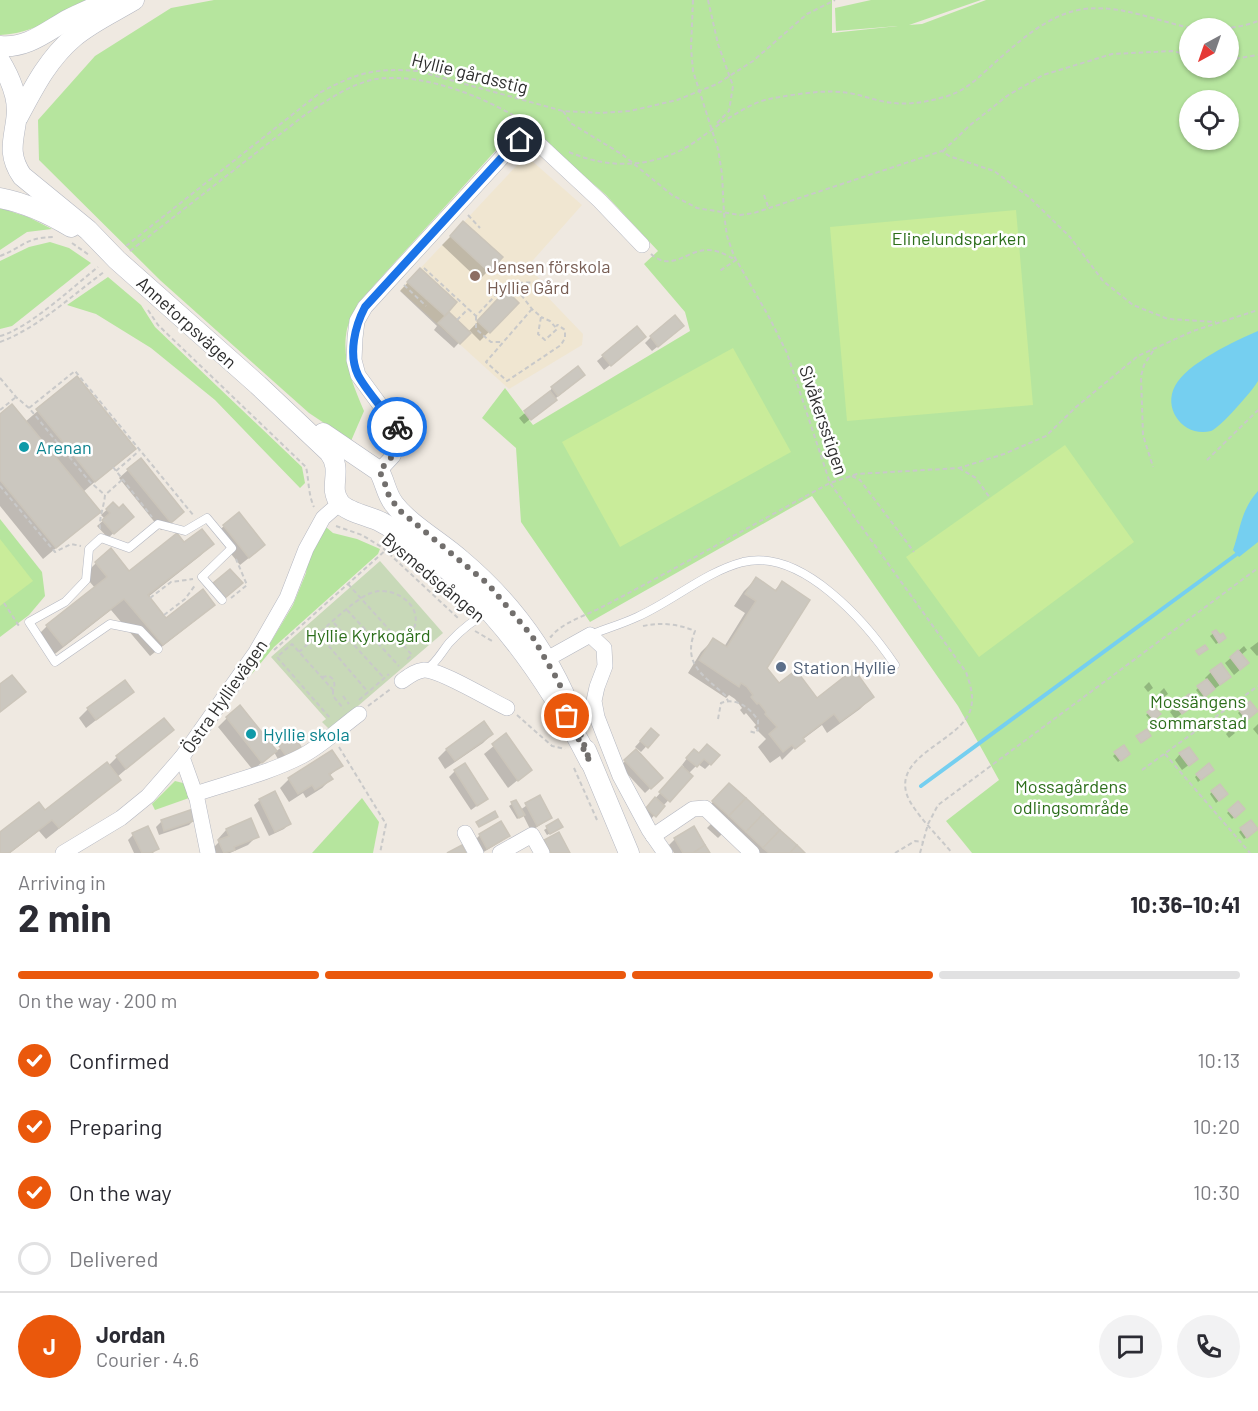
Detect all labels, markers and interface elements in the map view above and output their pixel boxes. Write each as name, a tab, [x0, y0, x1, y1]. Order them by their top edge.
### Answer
north arrow	[1179, 18, 1239, 78]
map controls	[1179, 18, 1239, 150]
street label: Hyllie gårdsstig	[410, 48, 530, 98]
button: locate	[1179, 90, 1239, 150]
pin	[494, 114, 545, 165]
icon: home	[503, 123, 536, 156]
park label: Elinelundsparken	[892, 227, 1026, 249]
place label: Jensen förskola Hyllie Gård	[487, 255, 610, 298]
marker: Jensen förskola Hyllie Gård	[468, 269, 482, 283]
street label: Annetorpsvägen	[133, 271, 241, 373]
street label: Sivåkersstigen	[795, 362, 853, 478]
courier	[367, 397, 427, 457]
icon: bike	[381, 411, 414, 444]
place label: Arenan	[36, 436, 92, 458]
marker: Arenan	[17, 440, 31, 454]
street label: Bysmedsgången	[378, 527, 490, 627]
park label: Hyllie Kyrkogård	[305, 624, 431, 646]
street label: Östra Hyllievägen	[176, 635, 272, 757]
place label: Station Hyllie	[793, 656, 896, 678]
marker: Station Hyllie	[774, 660, 788, 674]
pin	[541, 690, 592, 741]
park label: Mossängens sommarstad	[1149, 690, 1247, 733]
icon: bag	[550, 699, 583, 732]
place label: Hyllie skola	[263, 723, 350, 745]
marker: Hyllie skola	[244, 727, 258, 741]
park label: Mossagårdens odlingsområde	[1013, 775, 1129, 818]
text: Arriving in	[18, 870, 106, 894]
text: 10:36–10:41	[1130, 891, 1240, 917]
text: 2 min	[18, 893, 111, 940]
text: On the way · 200 m	[18, 988, 177, 1012]
icon: check	[18, 1044, 51, 1077]
text: Confirmed	[69, 1047, 169, 1073]
text: 10:13	[1198, 1048, 1240, 1072]
icon: check	[18, 1110, 51, 1143]
text: Preparing	[69, 1113, 162, 1139]
text: 10:20	[1193, 1114, 1240, 1138]
icon: check	[18, 1176, 51, 1209]
text: On the way	[69, 1179, 172, 1205]
text: 10:30	[1193, 1180, 1240, 1204]
text: Delivered	[69, 1245, 158, 1271]
button: chat	[1099, 1315, 1162, 1378]
button: phone	[1177, 1315, 1240, 1378]
text: Jordan	[96, 1321, 165, 1347]
text: J	[43, 1333, 56, 1359]
text: Courier · 4.6	[96, 1347, 199, 1371]

